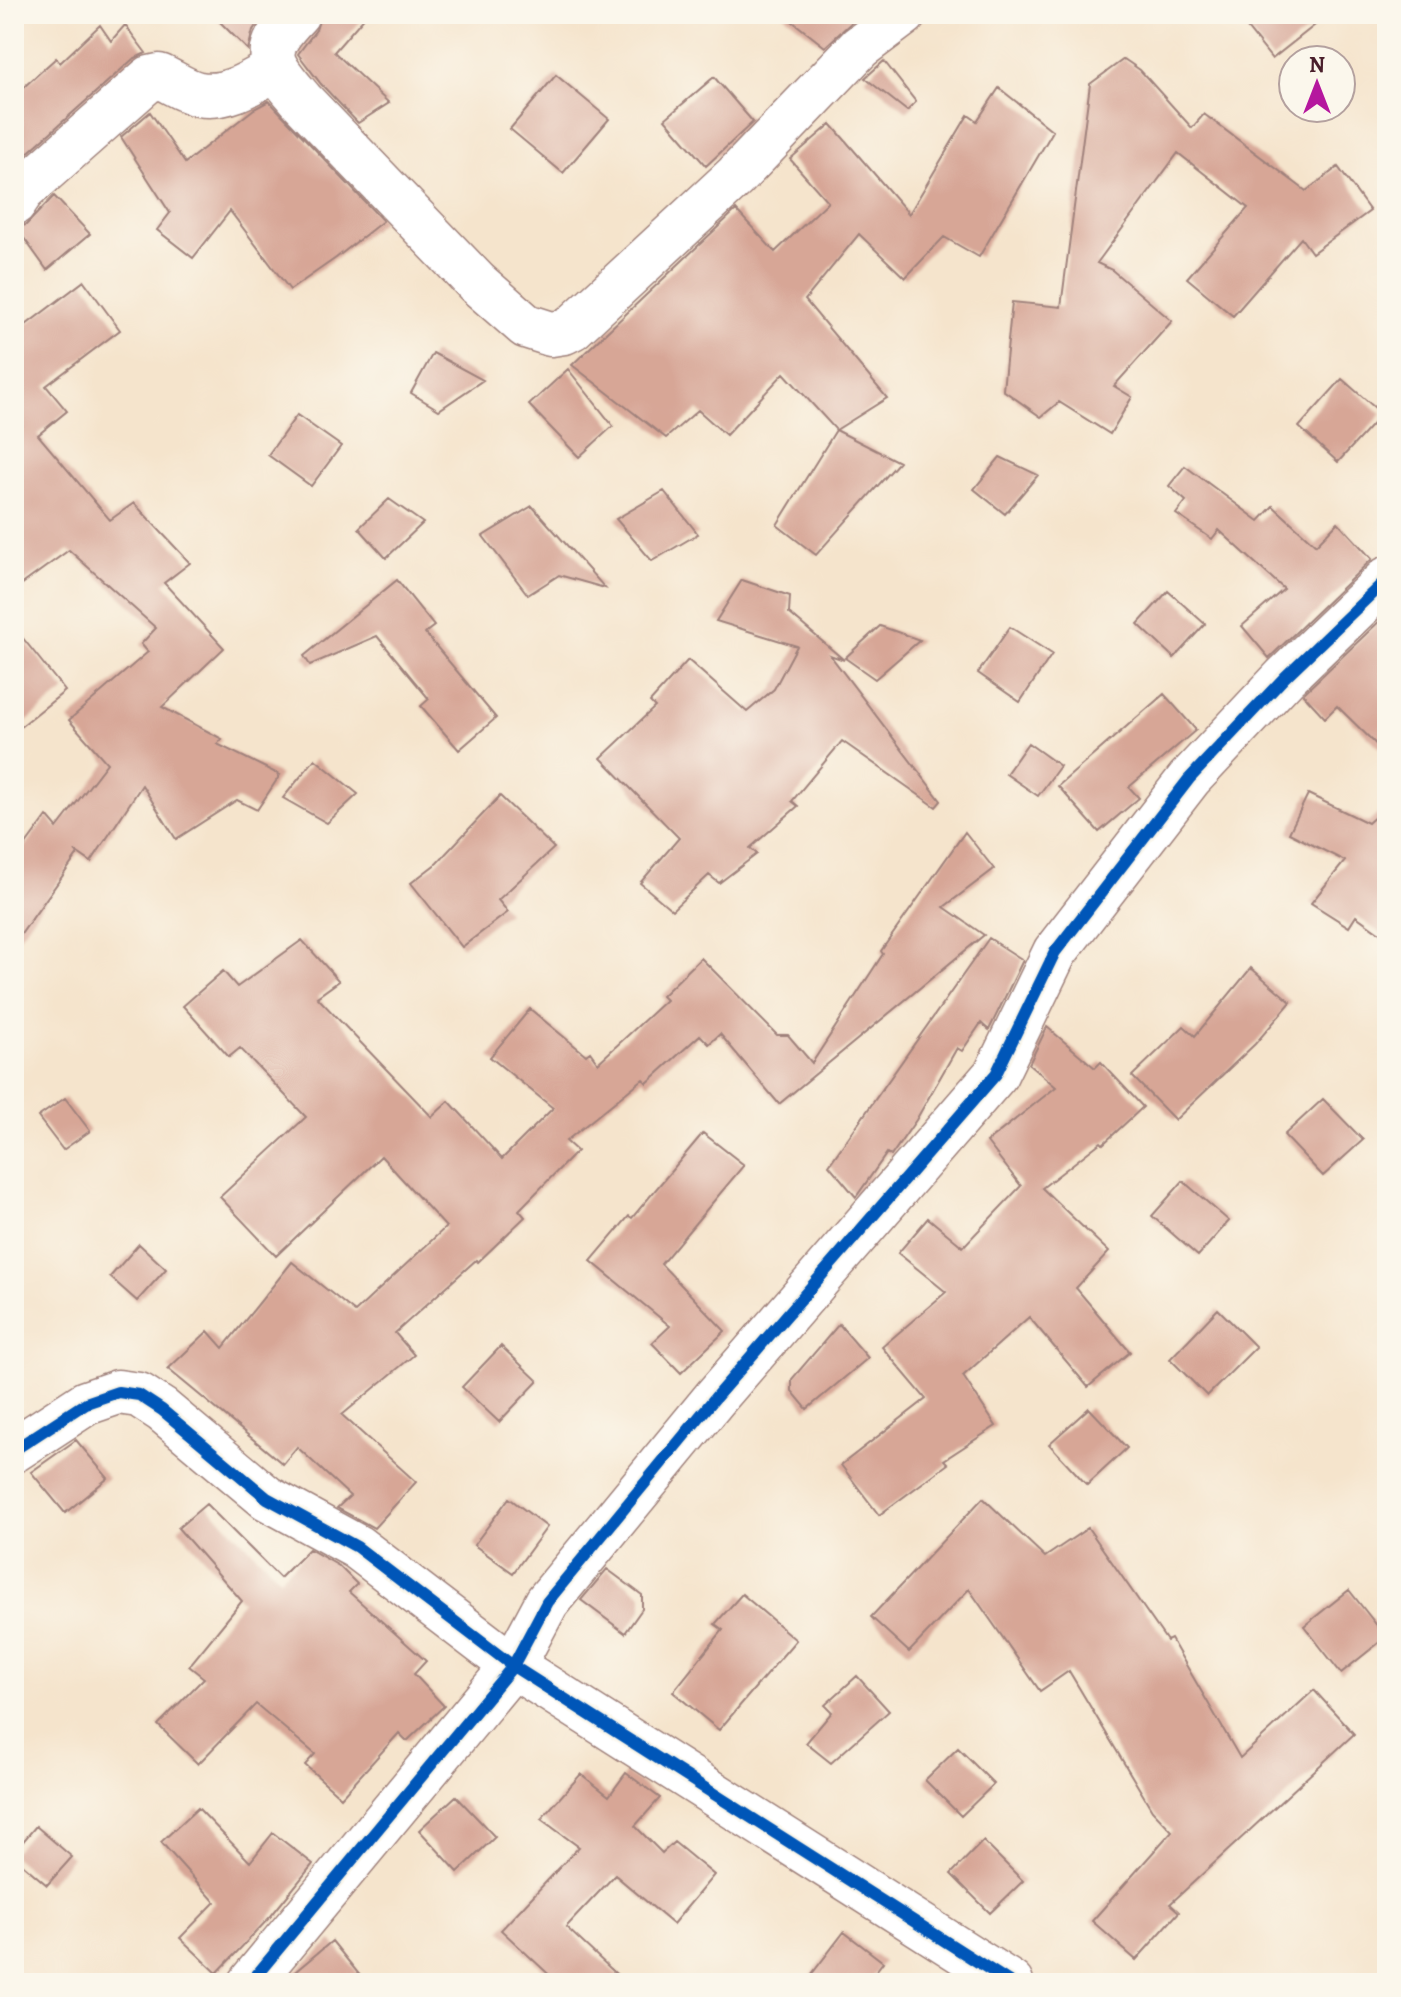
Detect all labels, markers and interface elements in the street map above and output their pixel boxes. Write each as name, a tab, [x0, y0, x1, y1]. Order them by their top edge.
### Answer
north arrow	[1277, 44, 1357, 124]
text: N	[1309, 50, 1325, 80]

